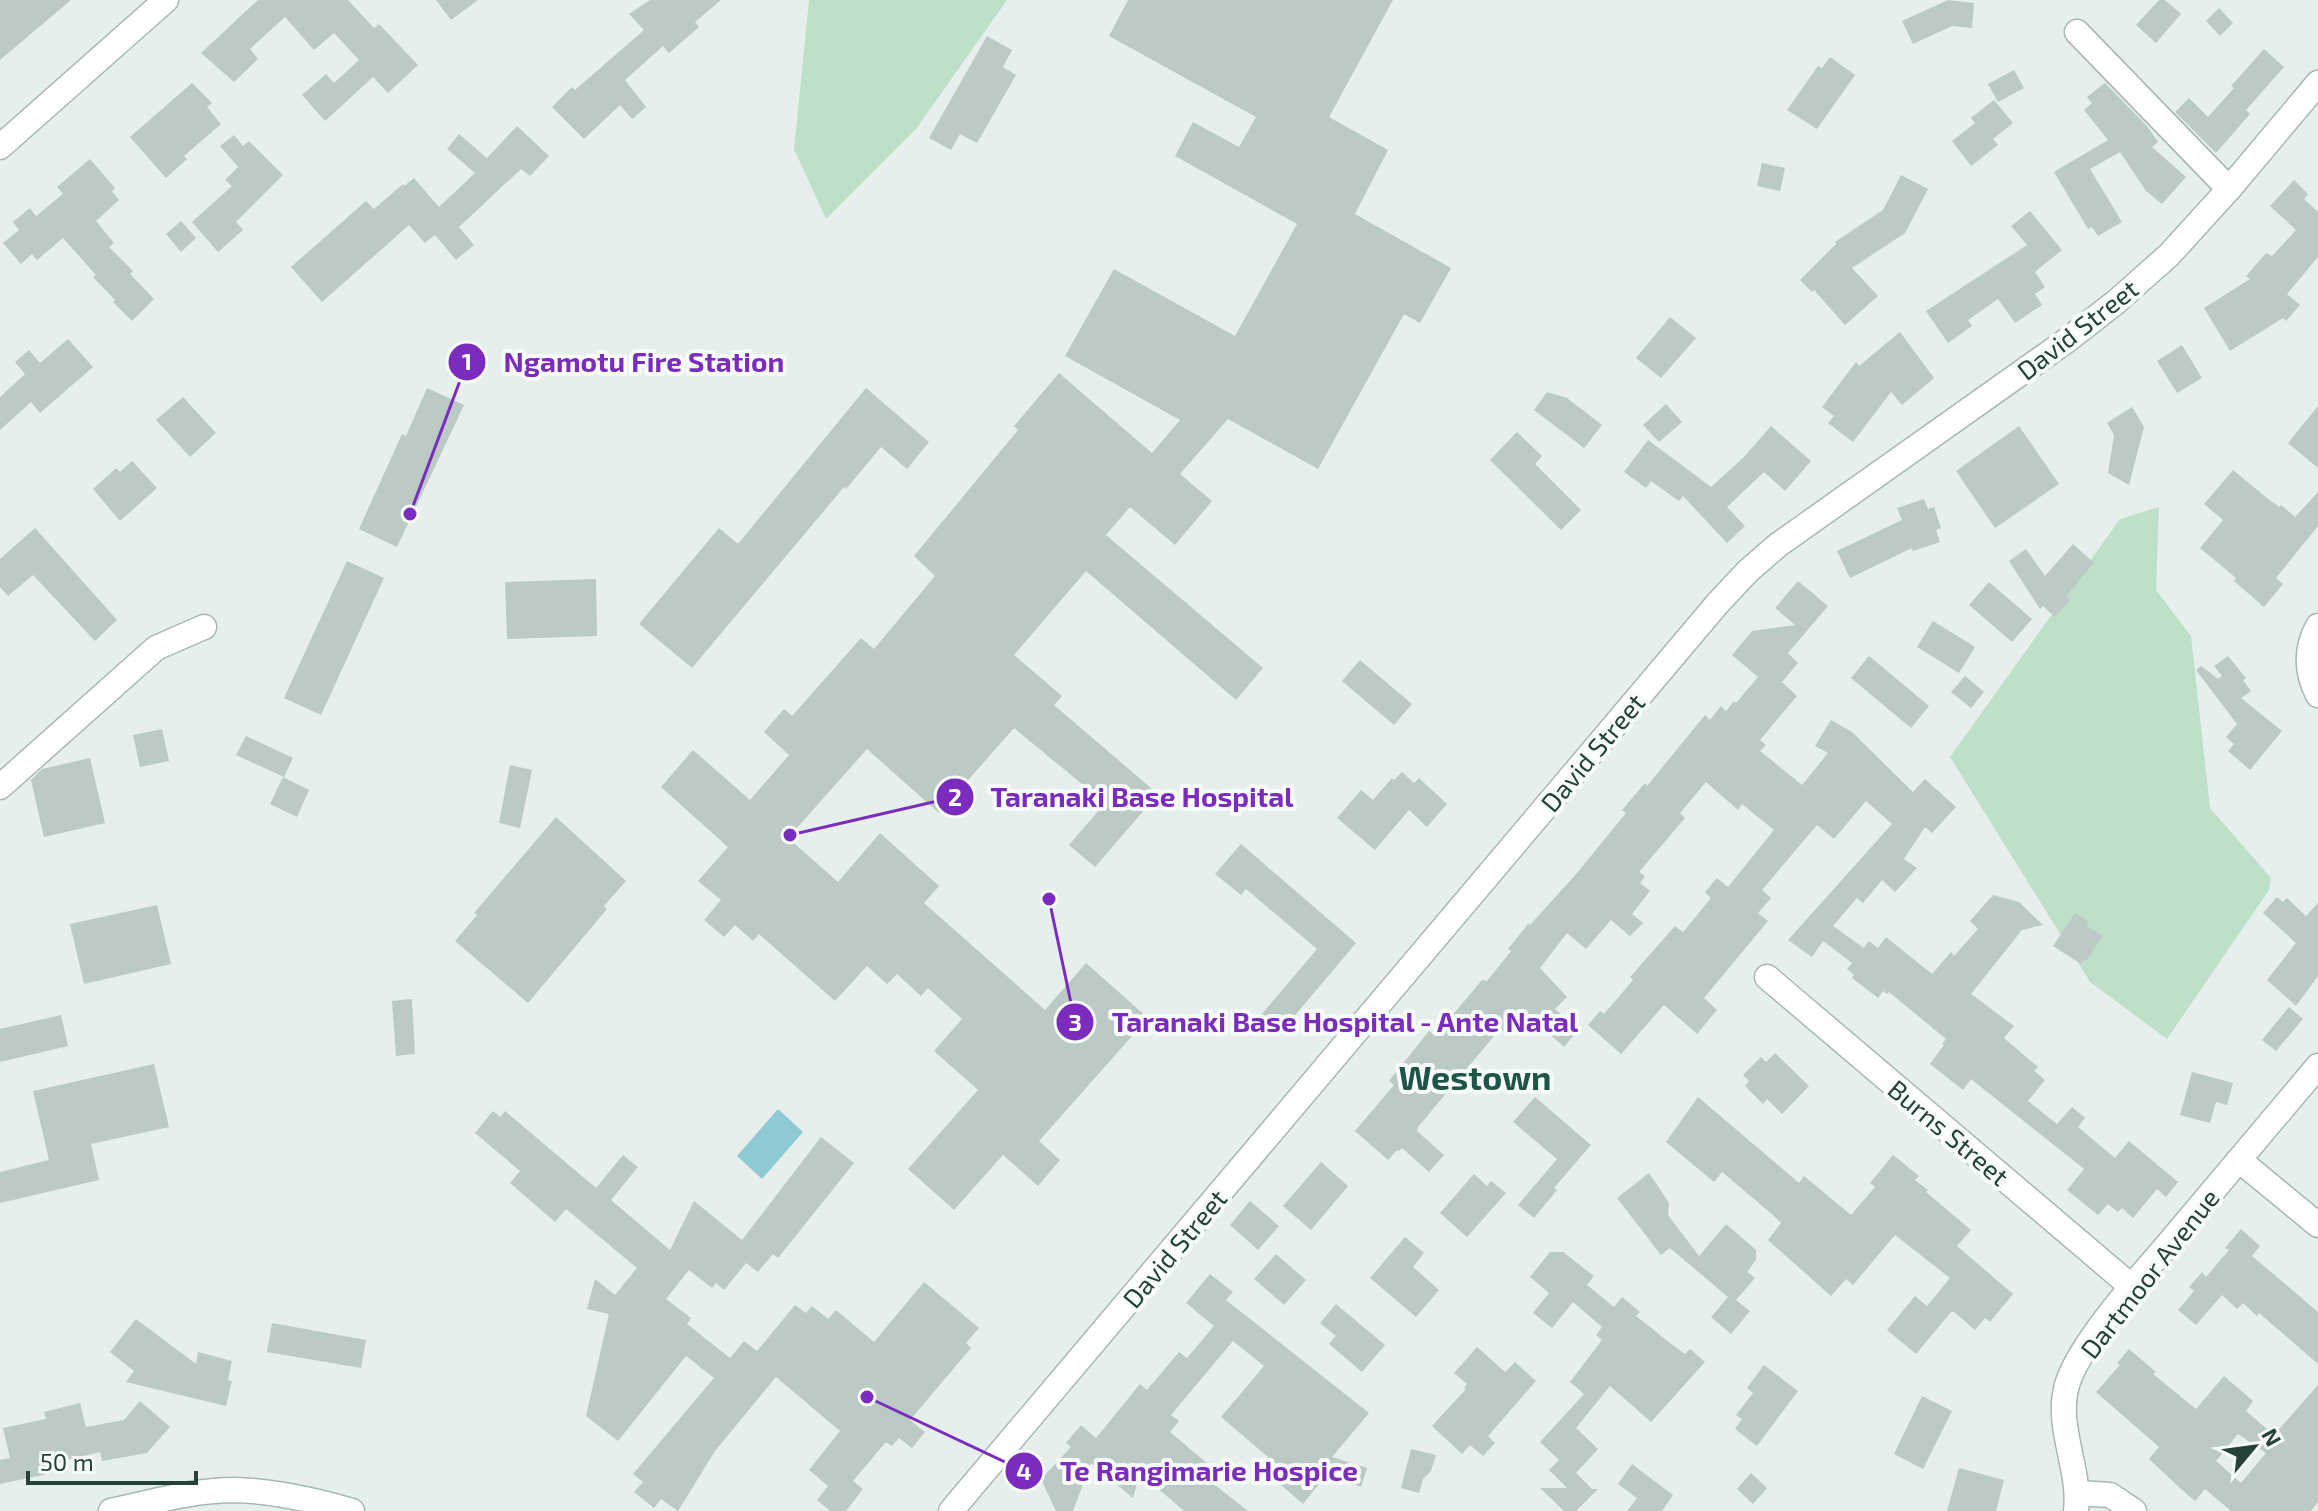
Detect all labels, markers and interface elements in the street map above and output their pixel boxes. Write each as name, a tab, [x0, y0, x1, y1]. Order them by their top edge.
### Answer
street label: David Street	[2010, 272, 2144, 386]
callout: Ngamotu Fire Station	[447, 336, 800, 388]
text: Ngamotu Fire Station	[504, 344, 784, 378]
text: 1	[462, 346, 472, 375]
street label: David Street	[1534, 687, 1650, 817]
callout: Taranaki Base Hospital	[935, 771, 1310, 823]
text: Taranaki Base Hospital	[991, 779, 1294, 813]
text: 2	[948, 782, 962, 811]
callout: Taranaki Base Hospital - Ante Natal	[1055, 996, 1594, 1048]
text: Taranaki Base Hospital - Ante Natal	[1112, 1004, 1579, 1038]
text: 3	[1068, 1007, 1082, 1036]
district label: Westown	[1398, 1056, 1552, 1097]
street label: Burns Street	[1882, 1073, 2016, 1191]
street label: Dartmoor Avenue	[2073, 1182, 2225, 1364]
street label: David Street	[1116, 1183, 1232, 1313]
north arrow	[2214, 1407, 2294, 1487]
text: N	[2257, 1424, 2288, 1450]
scale bar	[28, 1435, 196, 1485]
callout: Te Rangimarie Hospice	[1004, 1445, 1374, 1497]
text: 50 m	[40, 1447, 94, 1476]
text: Te Rangimarie Hospice	[1060, 1453, 1358, 1487]
text: 4	[1016, 1456, 1032, 1485]

